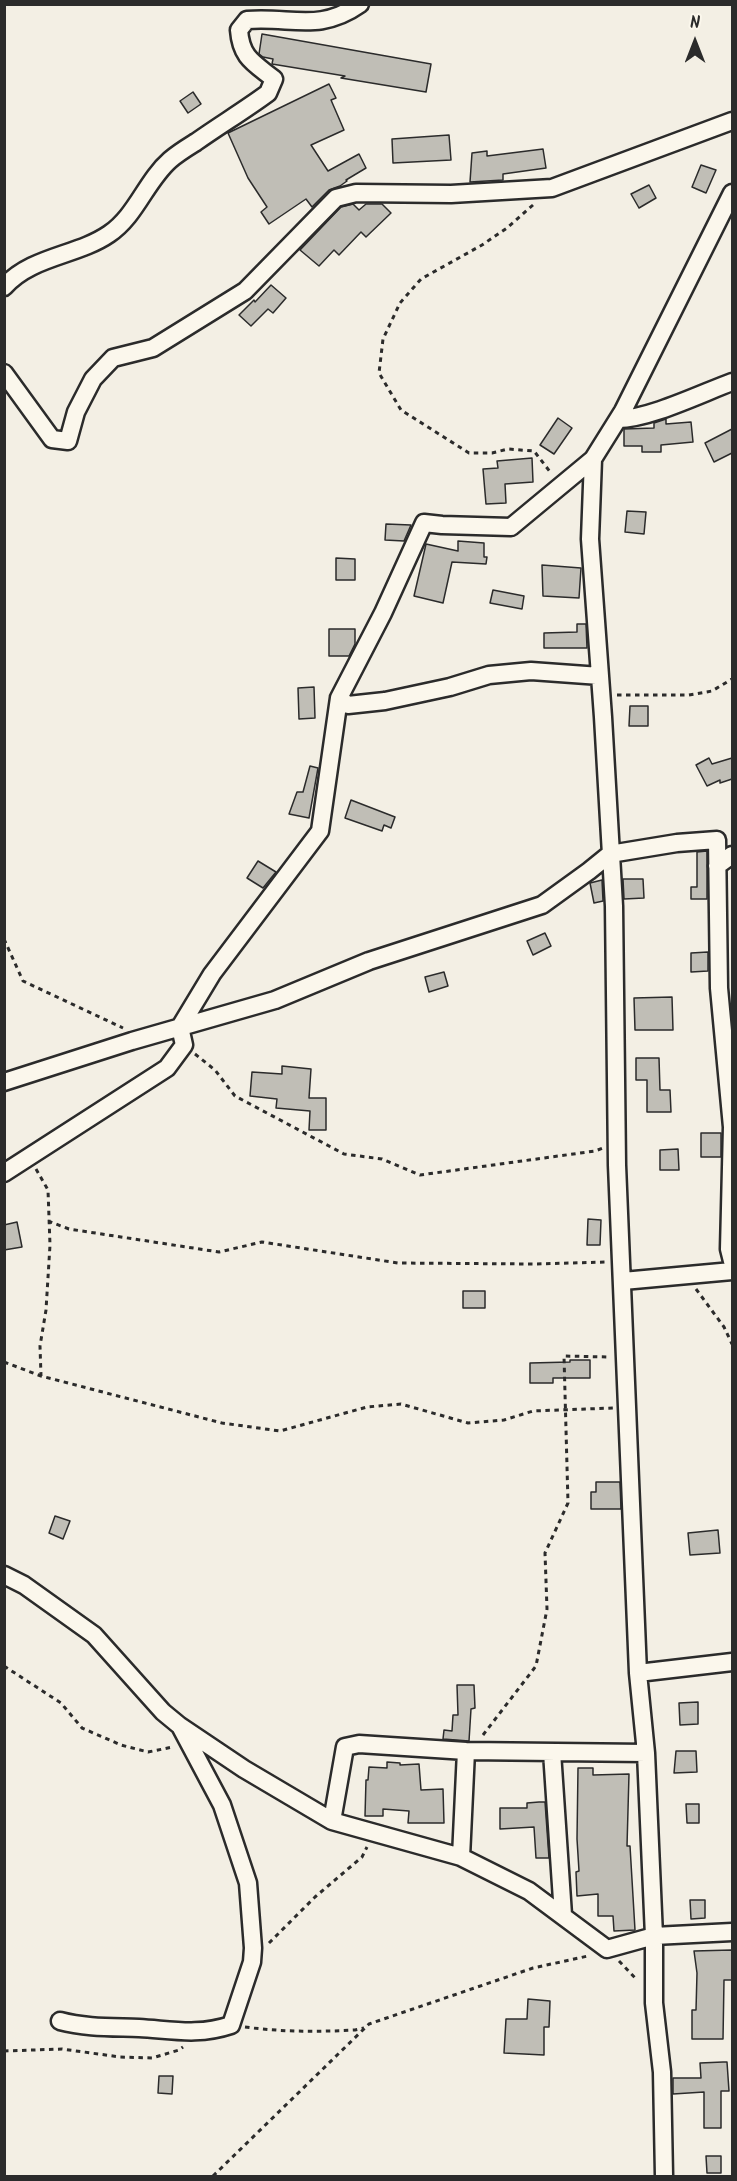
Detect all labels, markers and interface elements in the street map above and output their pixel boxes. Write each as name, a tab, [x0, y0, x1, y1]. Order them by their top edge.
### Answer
text: N	[690, 11, 700, 36]
north arrow	[665, 12, 725, 72]

